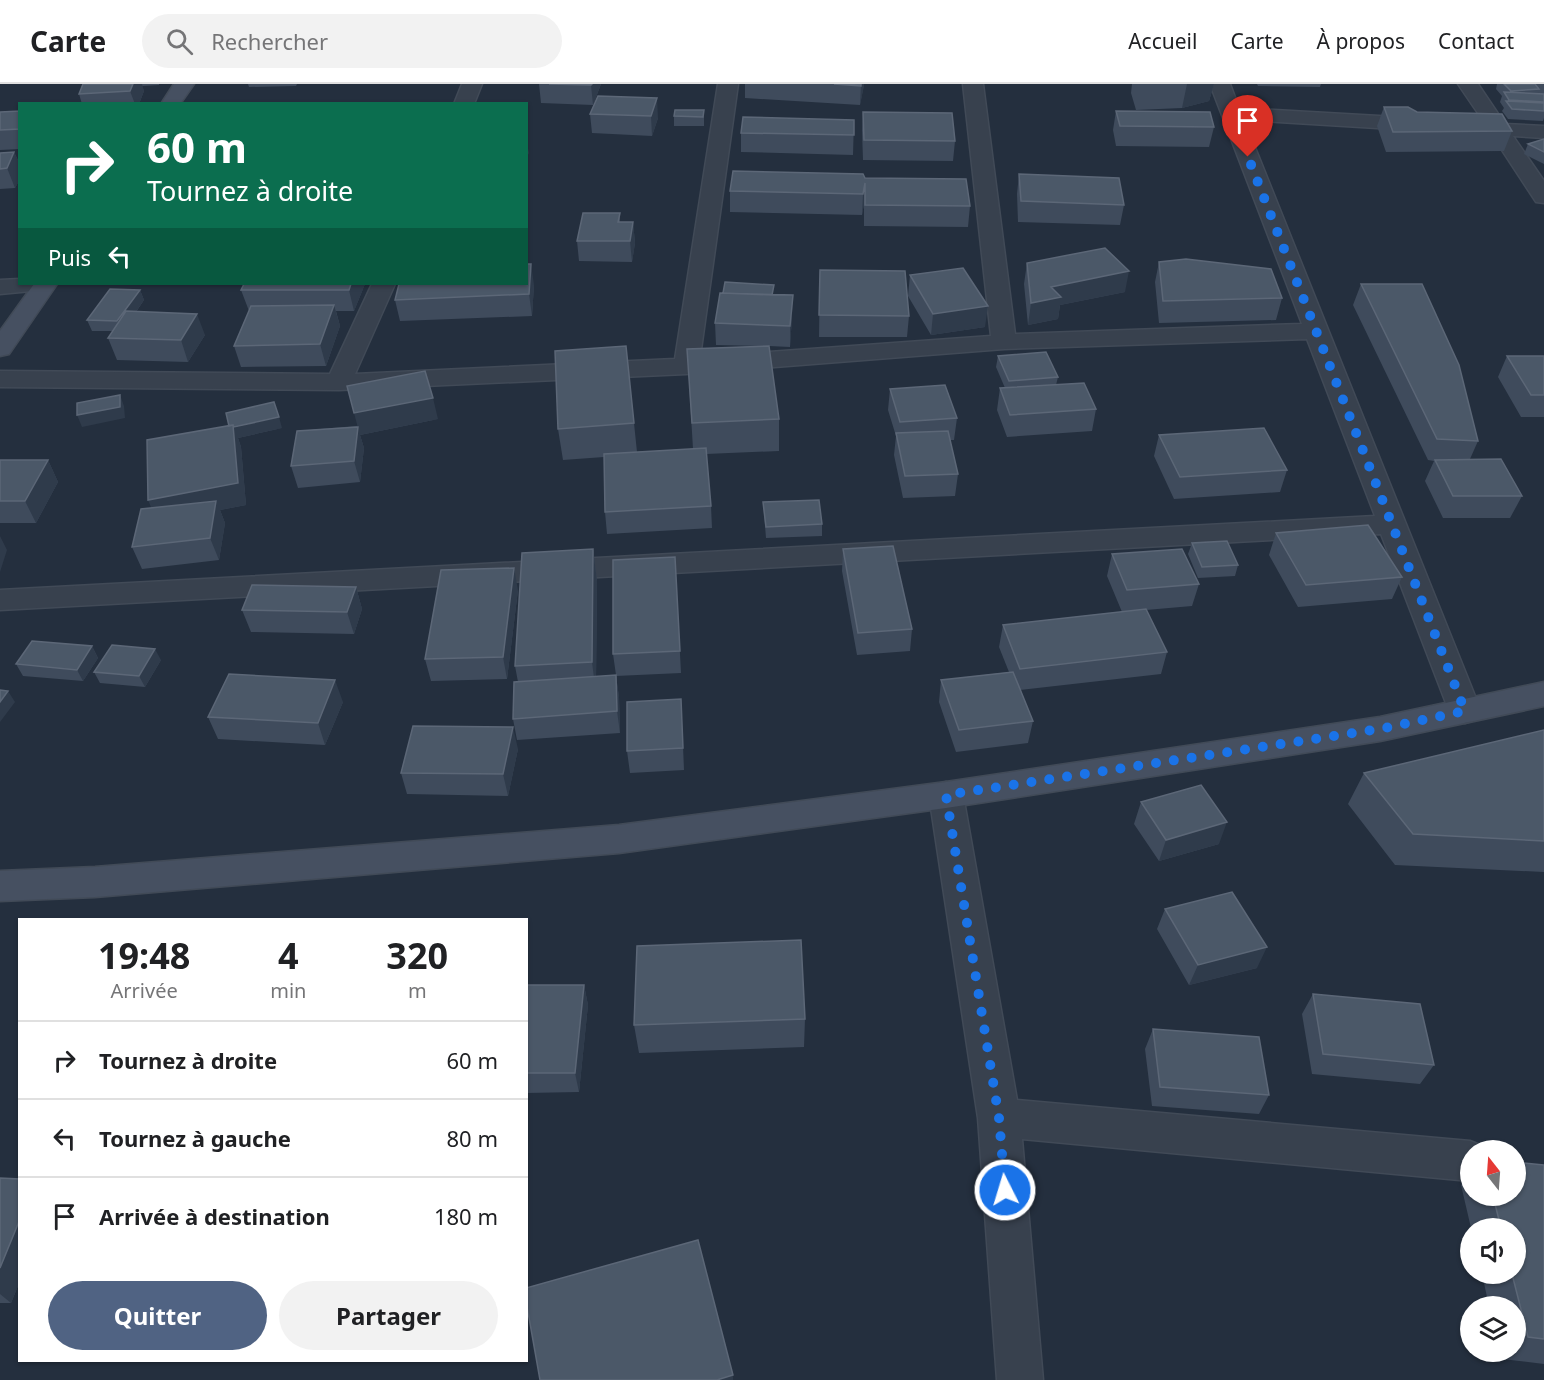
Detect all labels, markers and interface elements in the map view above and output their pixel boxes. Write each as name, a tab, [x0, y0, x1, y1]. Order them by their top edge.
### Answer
search box	[142, 14, 562, 68]
text: Carte	[30, 22, 106, 60]
icon: search	[163, 25, 196, 58]
text: Rechercher	[211, 26, 328, 56]
text: Accueil	[1128, 27, 1197, 55]
text: Carte	[1230, 27, 1284, 55]
text: À propos	[1317, 27, 1405, 55]
text: Contact	[1438, 27, 1514, 55]
pin	[1222, 95, 1273, 157]
icon: arrive	[1231, 104, 1264, 137]
text: 60 m	[147, 118, 247, 175]
icon: right	[48, 126, 126, 204]
text: Tournez à droite	[147, 172, 353, 209]
icon: left	[103, 240, 136, 273]
text: Puis	[48, 242, 91, 272]
text: 19:48	[98, 931, 190, 980]
text: 4	[278, 931, 299, 980]
text: 320	[386, 931, 448, 980]
text: Arrivée	[111, 977, 178, 1004]
text: min	[270, 977, 306, 1004]
text: m	[408, 977, 427, 1004]
icon: right	[48, 1044, 81, 1077]
text: Tournez à droite	[99, 1045, 277, 1075]
text: 60 m	[447, 1045, 498, 1075]
icon: left	[48, 1122, 81, 1155]
text: Tournez à gauche	[99, 1123, 291, 1153]
text: 80 m	[447, 1123, 498, 1153]
north arrow	[1460, 1140, 1526, 1206]
map controls	[1460, 1140, 1526, 1362]
position arrow	[973, 1158, 1037, 1222]
icon: arrive	[48, 1200, 81, 1233]
text: Arrivée à destination	[99, 1201, 330, 1231]
text: 180 m	[434, 1201, 498, 1231]
button: sound	[1460, 1218, 1526, 1284]
button: Quitter	[48, 1281, 267, 1350]
button: Partager	[279, 1281, 498, 1350]
button: layers	[1460, 1296, 1526, 1362]

